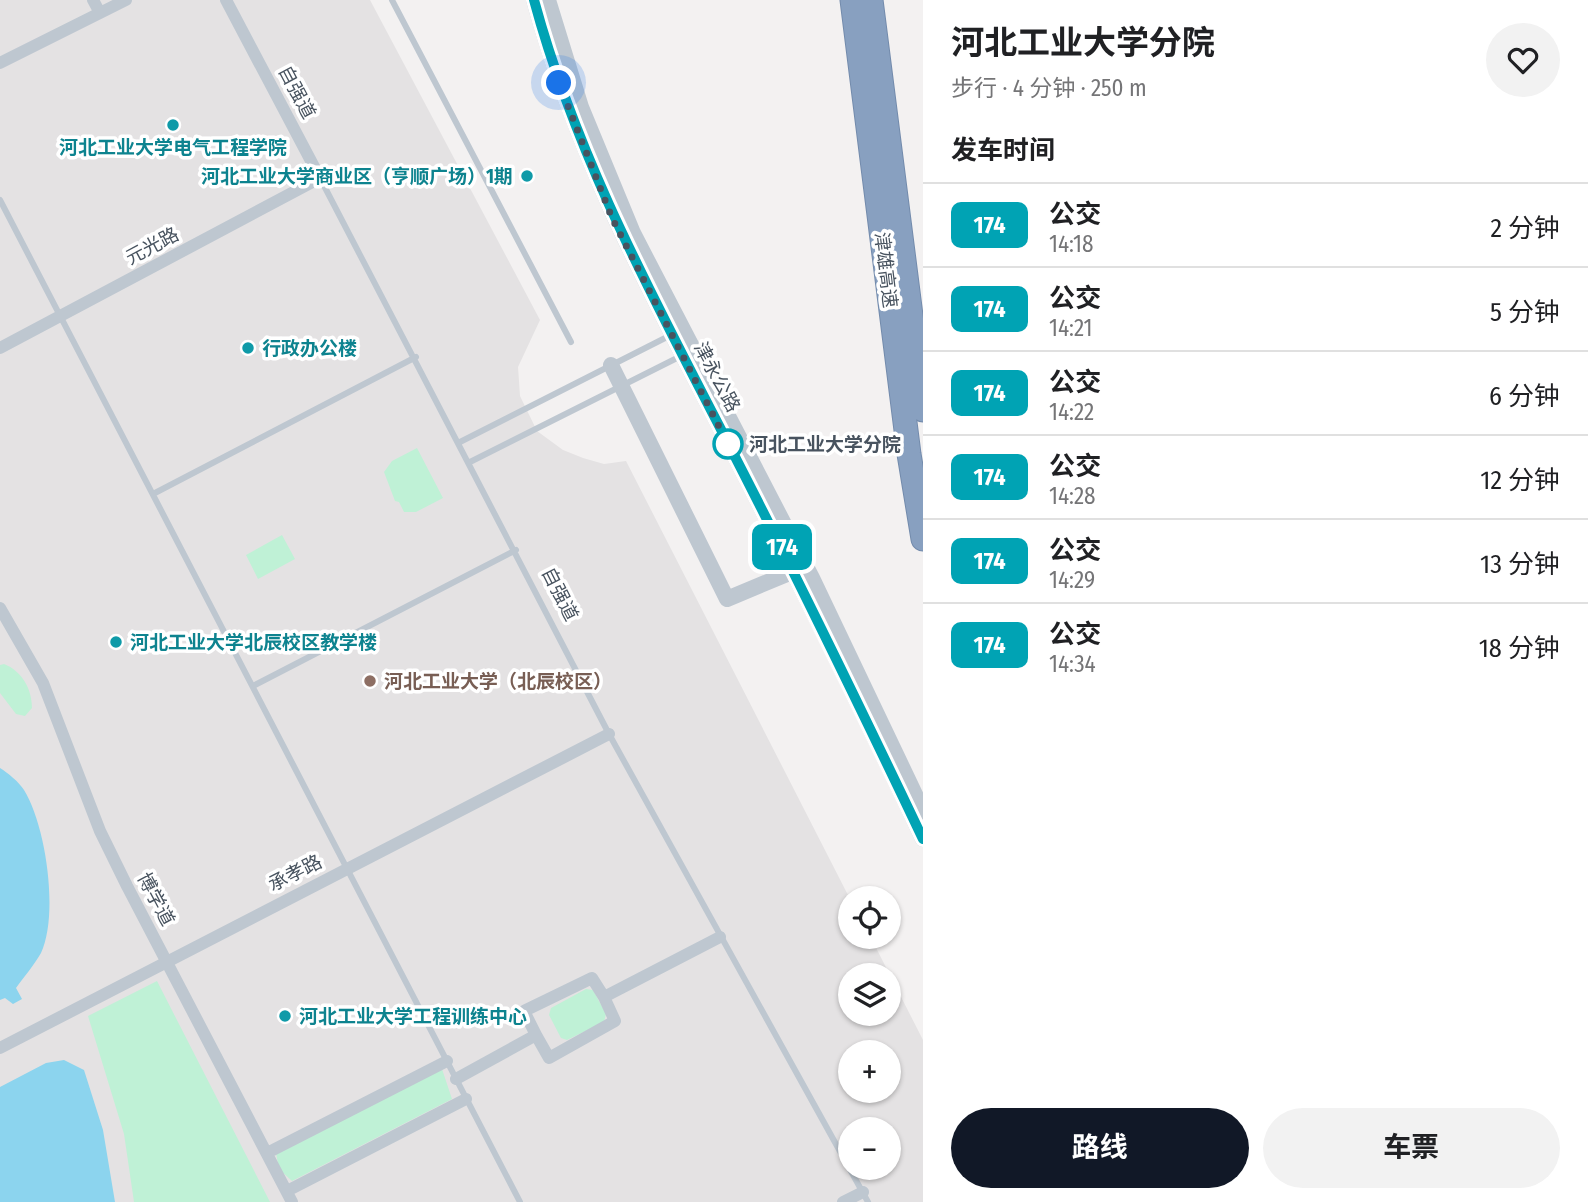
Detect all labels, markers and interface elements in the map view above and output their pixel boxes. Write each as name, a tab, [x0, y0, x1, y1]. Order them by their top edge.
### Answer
text: 河北工业大学分院	[951, 23, 1215, 63]
button: heart	[1486, 23, 1560, 97]
street label: 自强道	[273, 61, 321, 123]
your location	[541, 65, 576, 100]
text: 步行 · 4 分钟 · 250 m	[951, 74, 1147, 102]
marker: 河北工业大学电气工程学院	[165, 117, 181, 133]
text: 发车时间	[951, 135, 1055, 166]
place label: 河北工业大学电气工程学院	[59, 136, 287, 159]
place label: 河北工业大学商业区（亨顺广场）1期	[201, 165, 513, 188]
marker: 河北工业大学商业区（亨顺广场）1期	[519, 168, 535, 184]
text: 公交	[1049, 199, 1101, 230]
text: 174	[974, 211, 1005, 239]
text: 2 分钟	[1490, 213, 1560, 244]
street label: 元光路	[121, 222, 183, 270]
text: 14:18	[1049, 230, 1094, 258]
street label: 津雄高速	[870, 231, 902, 309]
text: 公交	[1049, 283, 1101, 314]
text: 174	[974, 295, 1005, 323]
text: 5 分钟	[1490, 297, 1560, 328]
text: 14:21	[1049, 314, 1093, 342]
place label: 行政办公楼	[262, 337, 357, 360]
street label: 津永公路	[689, 338, 745, 416]
marker: 行政办公楼	[240, 340, 256, 356]
text: 公交	[1049, 367, 1101, 398]
text: 174	[974, 379, 1005, 407]
text: 6 分钟	[1489, 381, 1560, 412]
text: 14:22	[1049, 398, 1094, 426]
marker: 河北工业大学分院	[713, 429, 743, 459]
place label: 河北工业大学分院	[749, 433, 901, 456]
text: 公交	[1049, 451, 1101, 482]
text: 174	[974, 463, 1005, 491]
text: 12 分钟	[1480, 465, 1560, 496]
text: 14:28	[1049, 482, 1096, 510]
line badge: 174	[742, 524, 822, 570]
text: 174	[766, 533, 798, 561]
text: 公交	[1049, 535, 1101, 566]
text: 174	[974, 547, 1005, 575]
text: 13 分钟	[1480, 549, 1560, 580]
street label: 自强道	[537, 563, 583, 625]
text: 14:29	[1049, 566, 1095, 594]
text: 公交	[1049, 619, 1101, 650]
place label: 河北工业大学北辰校区教学楼	[130, 631, 377, 654]
text: 174	[974, 631, 1005, 659]
text: 18 分钟	[1479, 633, 1560, 664]
marker: 河北工业大学北辰校区教学楼	[108, 634, 124, 650]
text: 14:34	[1049, 650, 1096, 678]
place label: 河北工业大学（北辰校区）	[384, 670, 612, 693]
marker: 河北工业大学（北辰校区）	[362, 673, 378, 689]
street label: 承孝路	[264, 850, 326, 896]
street label: 博学道	[132, 868, 180, 930]
map controls	[838, 886, 901, 1180]
button: locate	[838, 886, 901, 949]
button: layers	[838, 963, 901, 1026]
place label: 河北工业大学工程训练中心	[299, 1005, 527, 1028]
marker: 河北工业大学工程训练中心	[277, 1008, 293, 1024]
button: +	[838, 1040, 901, 1103]
button: 路线	[951, 1108, 1249, 1188]
button: 车票	[1263, 1108, 1560, 1188]
button: −	[838, 1117, 901, 1180]

